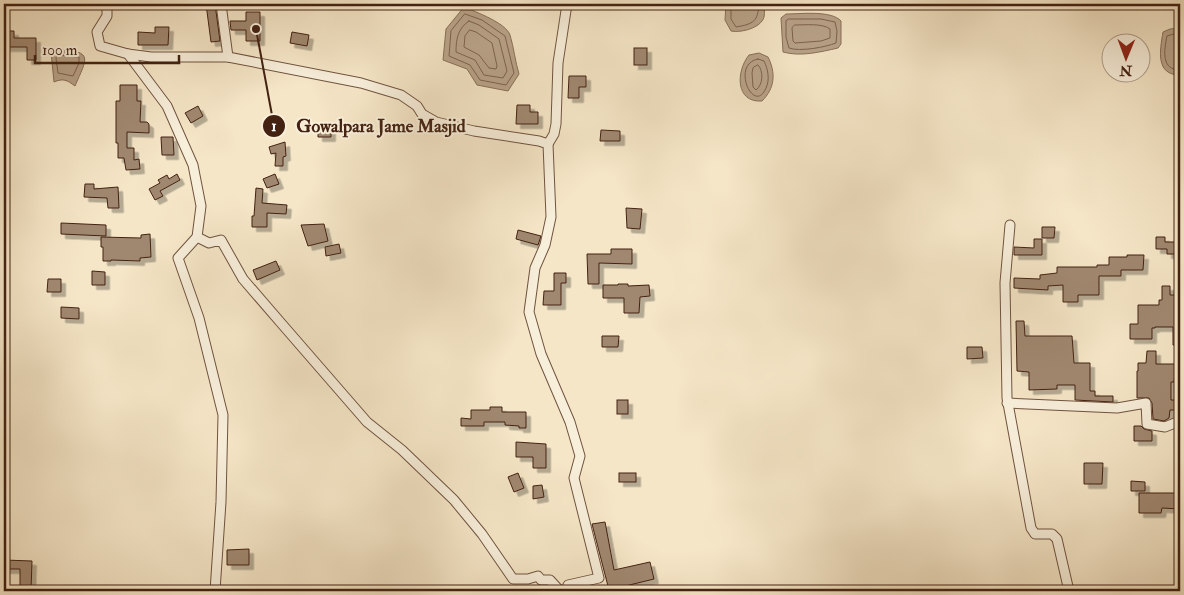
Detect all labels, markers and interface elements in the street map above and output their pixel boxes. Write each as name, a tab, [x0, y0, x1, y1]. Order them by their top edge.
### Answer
scale bar	[35, 32, 179, 64]
north arrow	[1102, 32, 1152, 82]
text: 100 m	[42, 41, 78, 60]
text: N	[1119, 62, 1133, 79]
callout: Gowalpara Jame Masjid	[261, 110, 475, 143]
text: Gowalpara Jame Masjid	[296, 115, 466, 138]
text: 1	[271, 117, 277, 136]

